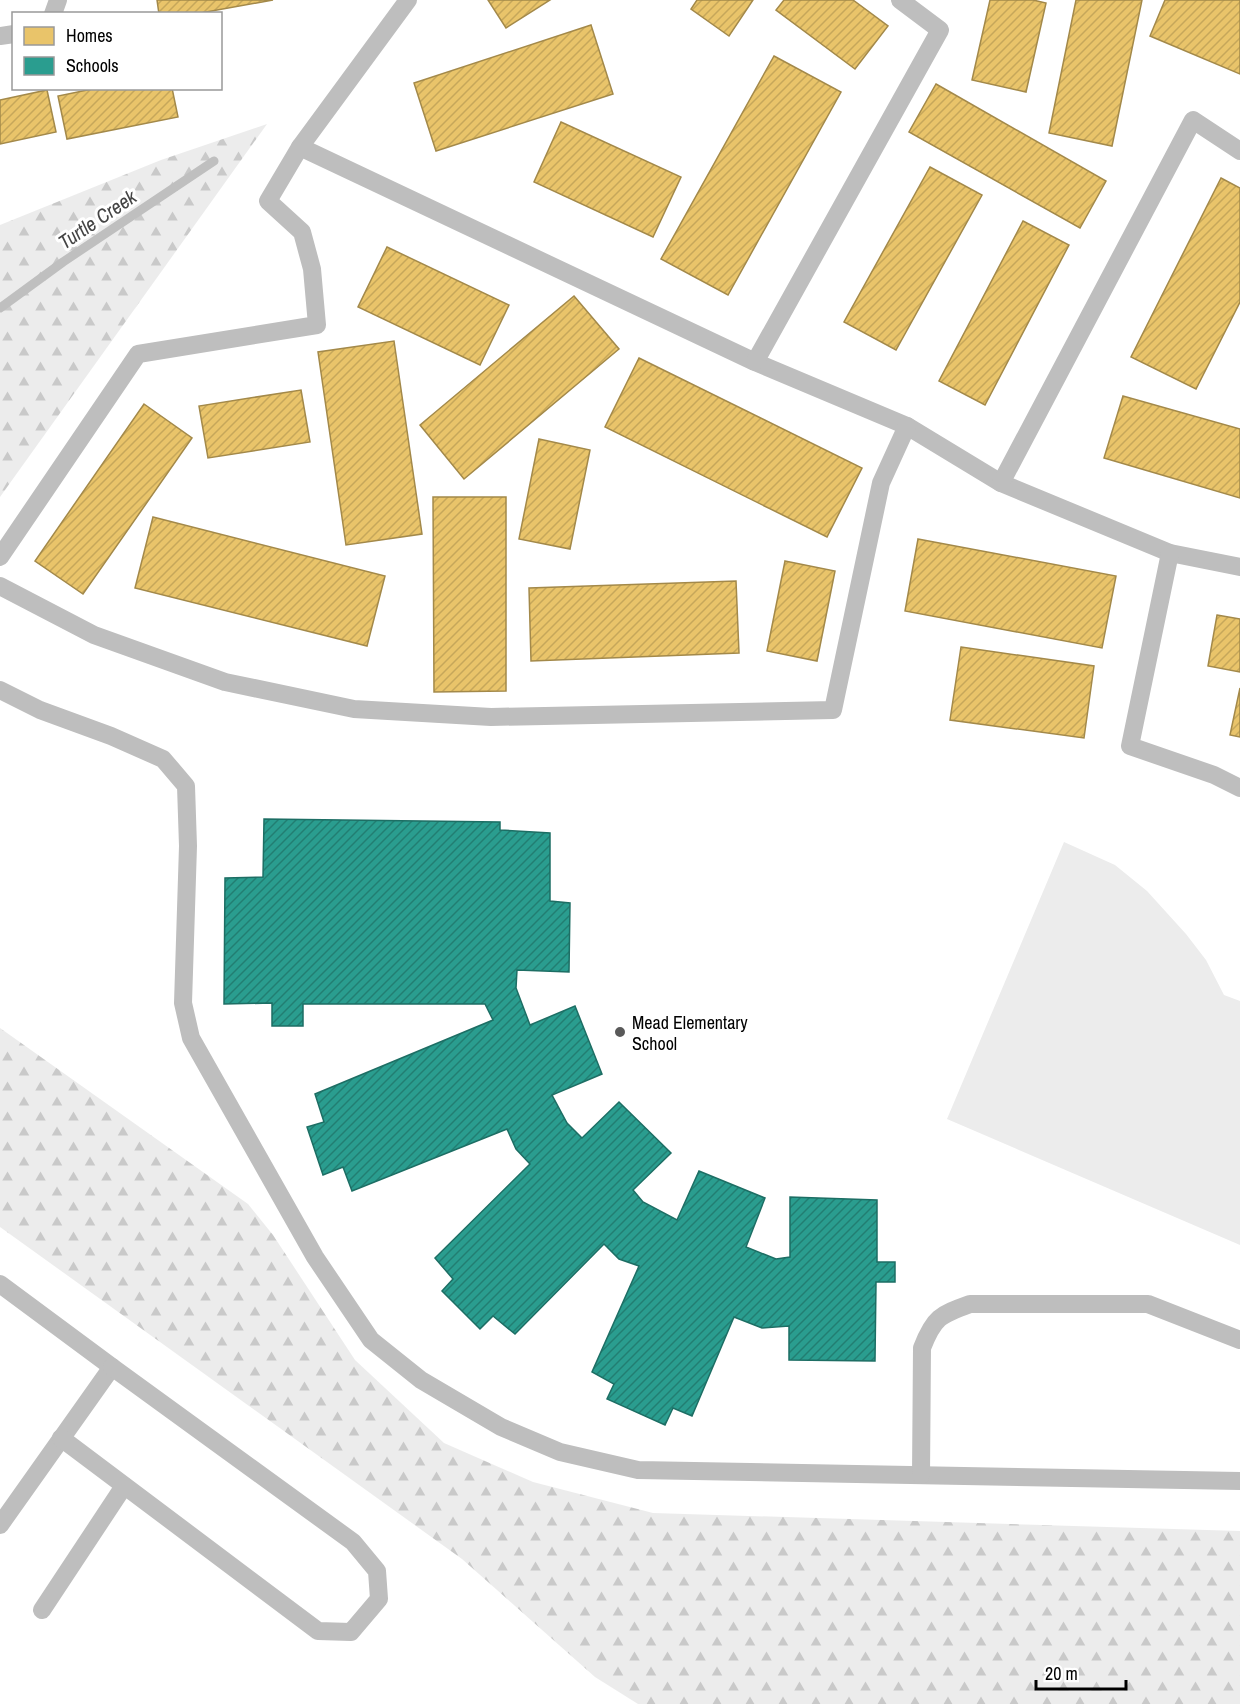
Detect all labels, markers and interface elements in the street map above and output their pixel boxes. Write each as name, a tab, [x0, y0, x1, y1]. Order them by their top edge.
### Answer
legend	[12, 12, 222, 90]
text: Homes	[66, 23, 113, 48]
text: Schools	[66, 53, 119, 78]
water label: Turtle Creek	[53, 183, 142, 255]
place label: Mead Elementary School	[632, 1010, 748, 1056]
marker: Mead Elementary School	[613, 1025, 627, 1039]
scale bar	[1036, 1653, 1126, 1691]
text: 20 m	[1045, 1661, 1078, 1686]

